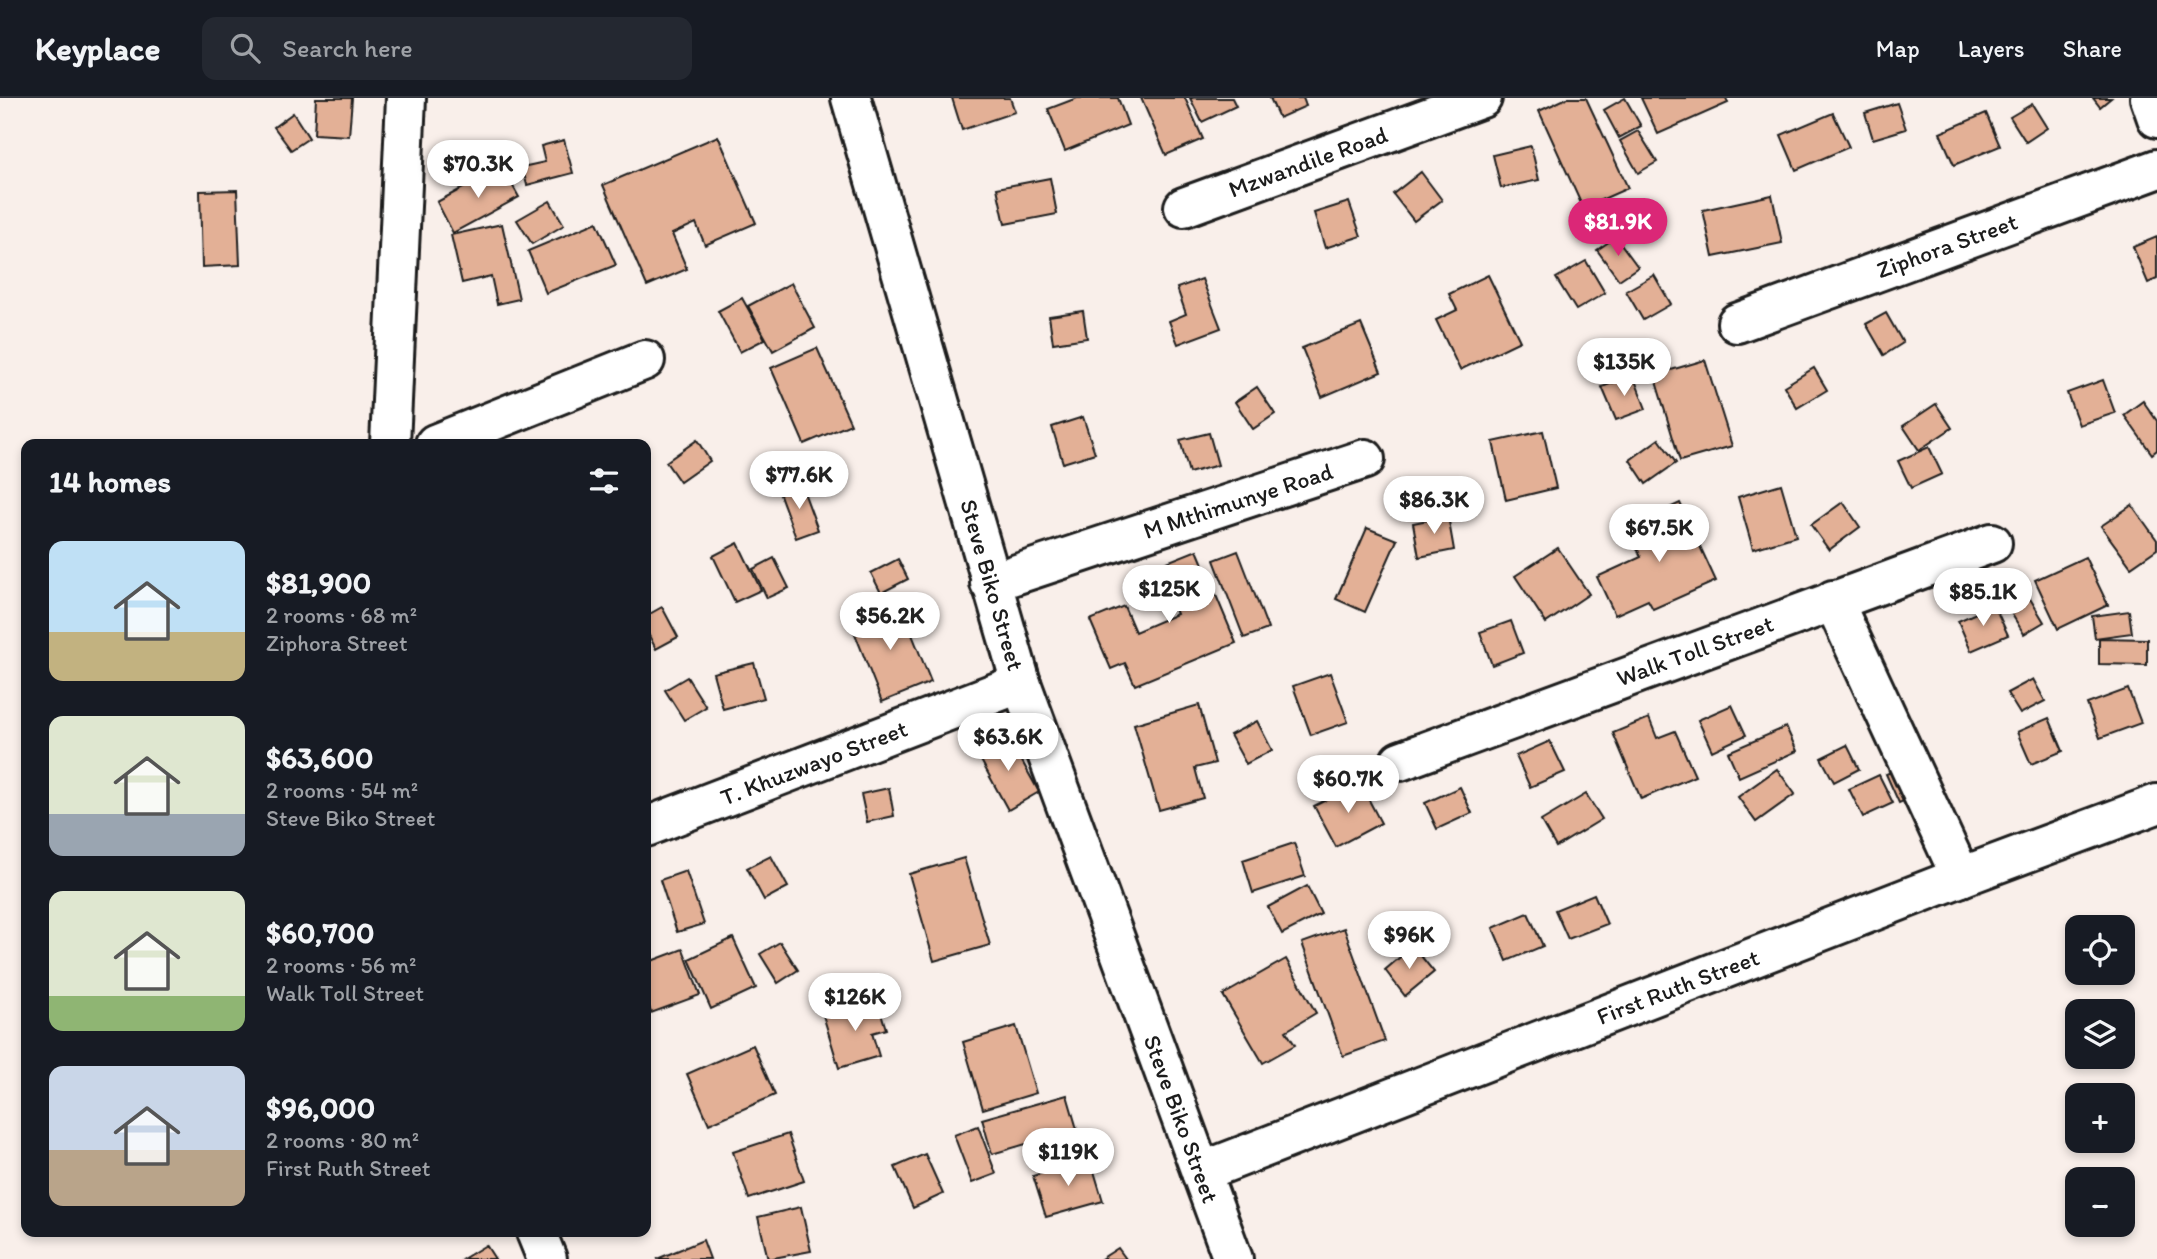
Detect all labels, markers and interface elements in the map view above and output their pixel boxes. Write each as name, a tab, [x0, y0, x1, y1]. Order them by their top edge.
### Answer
search box	[202, 17, 692, 80]
text: Keyplace	[35, 29, 160, 68]
icon: search	[226, 29, 264, 67]
text: Search here	[282, 32, 413, 64]
text: Map	[1876, 34, 1920, 63]
text: Layers	[1958, 34, 2025, 63]
text: Share	[2063, 34, 2122, 63]
street label: Mzwandile Road	[1224, 119, 1391, 204]
pin: $70.3K	[421, 140, 535, 200]
text: $70.3K	[443, 149, 513, 177]
pin: $81.9K	[1561, 198, 1675, 258]
text: $81.9K	[1584, 207, 1652, 235]
street label: Ziphora Street	[1872, 207, 2021, 284]
pin: $135K	[1575, 338, 1673, 398]
text: $135K	[1593, 347, 1655, 375]
pin: $77.6K	[742, 452, 856, 511]
street label: M Mthimunye Road	[1139, 456, 1336, 545]
text: $77.6K	[766, 460, 833, 488]
icon: filters	[585, 462, 623, 500]
text: 14 homes	[49, 463, 171, 500]
pin: $86.3K	[1377, 476, 1491, 536]
text: $86.3K	[1399, 485, 1469, 513]
street label: Steve Biko Street	[954, 496, 1031, 674]
pin: $67.5K	[1602, 504, 1716, 564]
text: $67.5K	[1625, 513, 1693, 541]
text: $81,900	[266, 564, 371, 601]
pin: $125K	[1120, 566, 1218, 625]
pin: $85.1K	[1926, 568, 2040, 628]
icon: home	[105, 569, 189, 653]
text: $125K	[1138, 574, 1200, 602]
text: $85.1K	[1949, 577, 2017, 605]
pin: $56.2K	[833, 592, 947, 652]
text: 2 rooms · 68 m²	[266, 601, 417, 629]
text: $56.2K	[856, 601, 924, 629]
street label: Walk Toll Street	[1612, 609, 1777, 692]
text: Ziphora Street	[266, 629, 408, 657]
street label: T. Khuzwayo Street	[716, 714, 911, 812]
pin: $63.6K	[951, 714, 1065, 773]
text: $63.6K	[974, 722, 1042, 750]
text: $63,600	[266, 739, 373, 776]
icon: home	[105, 744, 189, 828]
pin: $60.7K	[1291, 756, 1405, 815]
text: $60.7K	[1313, 764, 1383, 792]
text: 2 rooms · 54 m²	[266, 776, 418, 804]
text: Steve Biko Street	[266, 804, 435, 832]
pin: $96K	[1368, 912, 1450, 971]
text: $60,700	[266, 914, 375, 951]
map controls	[2065, 915, 2135, 1237]
button: locate	[2065, 915, 2135, 985]
icon: home	[105, 919, 189, 1003]
text: $96K	[1384, 920, 1434, 948]
street label: First Ruth Street	[1593, 942, 1763, 1031]
text: 2 rooms · 56 m²	[266, 951, 417, 979]
pin: $126K	[806, 974, 904, 1033]
text: Walk Toll Street	[266, 979, 424, 1007]
text: $126K	[824, 982, 886, 1010]
button: layers	[2065, 999, 2135, 1069]
street label: Steve Biko Street	[1138, 1031, 1225, 1207]
button: +	[2065, 1083, 2135, 1153]
text: $96,000	[266, 1089, 375, 1126]
icon: home	[105, 1094, 189, 1178]
text: 2 rooms · 80 m²	[266, 1126, 419, 1154]
pin: $119K	[1019, 1128, 1117, 1188]
text: $119K	[1038, 1137, 1098, 1165]
text: First Ruth Street	[266, 1154, 430, 1182]
button: −	[2065, 1167, 2135, 1237]

